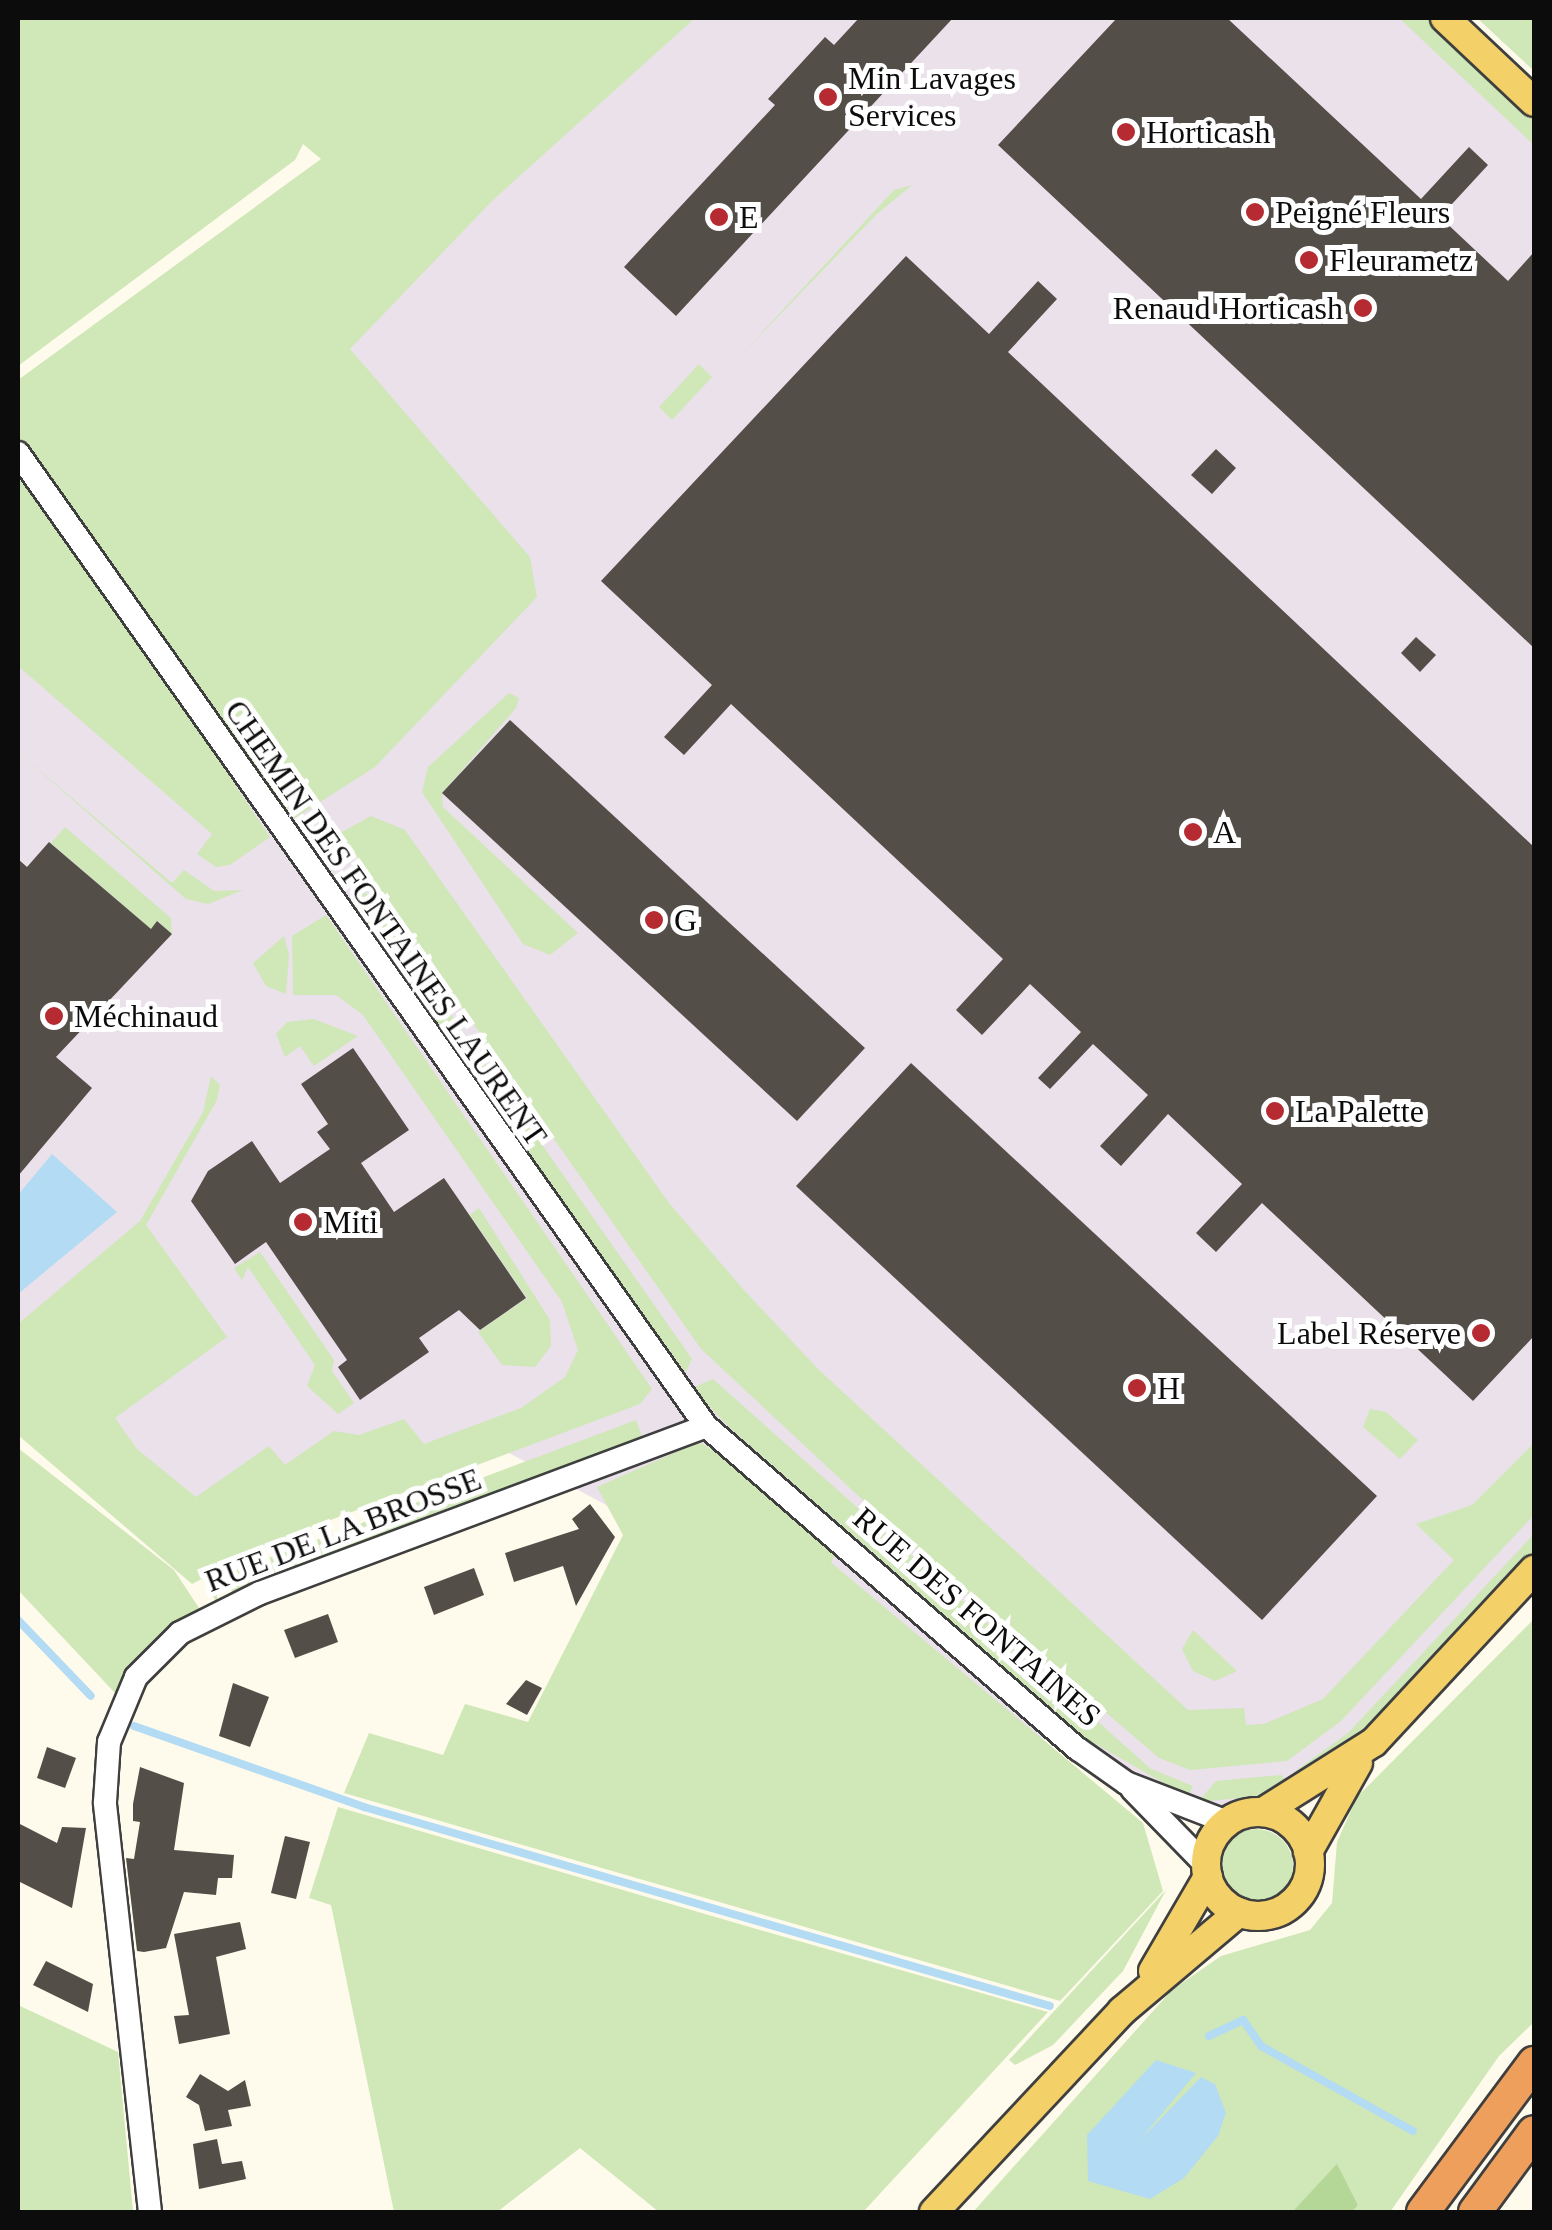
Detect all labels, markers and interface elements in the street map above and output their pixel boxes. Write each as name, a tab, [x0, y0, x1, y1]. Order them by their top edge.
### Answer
place label: Min Lavages Services	[848, 60, 1016, 135]
marker: Min Lavages Services	[817, 86, 839, 108]
place label: Horticash	[1146, 113, 1270, 151]
marker: Horticash	[1115, 121, 1137, 143]
place label: Peigné Fleurs	[1275, 193, 1450, 231]
place label: E	[739, 198, 759, 236]
marker: Peigné Fleurs	[1244, 201, 1266, 223]
marker: E	[708, 206, 730, 228]
place label: Fleurametz	[1329, 241, 1473, 279]
marker: Fleurametz	[1298, 249, 1320, 271]
place label: Renaud Horticash	[1113, 289, 1343, 327]
marker: Renaud Horticash	[1352, 297, 1374, 319]
street label: CHEMIN DES FONTAINES LAURENT	[217, 693, 555, 1153]
place label: A	[1213, 813, 1236, 851]
marker: A	[1182, 821, 1204, 843]
place label: G	[674, 901, 697, 939]
marker: G	[643, 909, 665, 931]
place label: Méchinaud	[74, 997, 218, 1035]
marker: Méchinaud	[43, 1005, 65, 1027]
place label: La Palette	[1295, 1092, 1424, 1130]
marker: La Palette	[1264, 1100, 1286, 1122]
place label: Miti	[323, 1203, 378, 1241]
marker: Miti	[292, 1211, 314, 1233]
place label: Label Réserve	[1277, 1314, 1461, 1352]
marker: Label Réserve	[1470, 1322, 1492, 1344]
place label: H	[1157, 1369, 1180, 1407]
marker: H	[1126, 1377, 1148, 1399]
street label: RUE DE LA BROSSE	[199, 1459, 487, 1601]
street label: RUE DES FONTAINES	[845, 1499, 1109, 1735]

